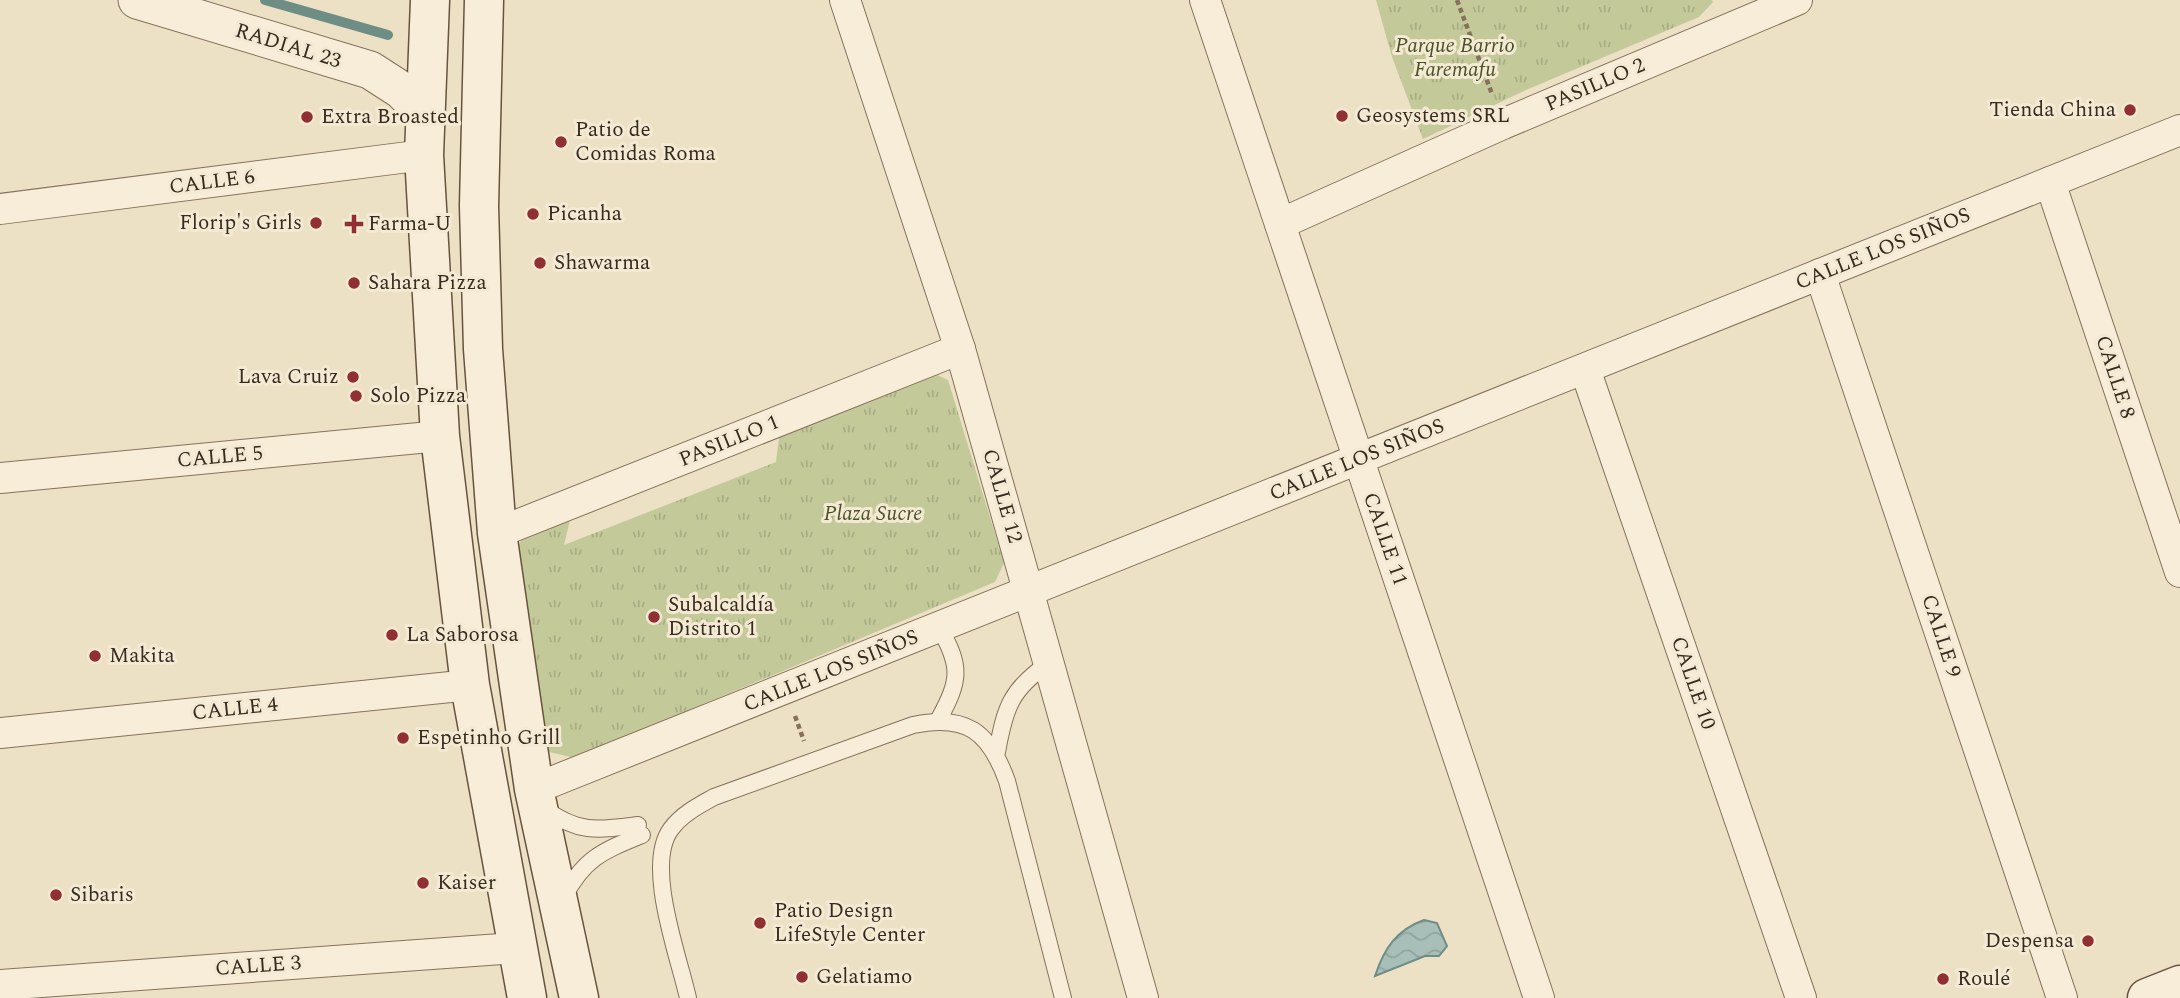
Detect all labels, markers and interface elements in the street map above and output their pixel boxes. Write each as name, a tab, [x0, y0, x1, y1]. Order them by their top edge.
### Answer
street label: RADIAL 23	[231, 15, 345, 77]
park label: Parque Barrio Faremafu	[1395, 30, 1515, 86]
street label: PASILLO 2	[1540, 50, 1650, 120]
place label: Tienda China	[1989, 94, 2117, 126]
place label: Geosystems SRL	[1356, 100, 1510, 132]
place label: Extra Broasted	[321, 101, 459, 133]
marker: Tienda China	[2122, 102, 2138, 118]
marker: Geosystems SRL	[1334, 108, 1350, 124]
marker: Extra Broasted	[299, 109, 315, 125]
place label: Patio de Comidas Roma	[575, 114, 717, 170]
marker: Patio de Comidas Roma	[553, 134, 569, 150]
street label: CALLE 6	[167, 161, 257, 203]
place label: Picanha	[547, 198, 623, 230]
street label: CALLE LOS SIÑOS	[1791, 199, 1975, 299]
marker: Picanha	[525, 206, 541, 222]
place label: Florip's Girls	[179, 207, 302, 239]
place label: Farma-U	[368, 208, 452, 240]
marker: Florip's Girls	[308, 215, 324, 231]
marker: Farma-U	[346, 216, 362, 232]
place label: Shawarma	[554, 247, 651, 279]
marker: Shawarma	[532, 255, 548, 271]
place label: Sahara Pizza	[368, 267, 487, 299]
marker: Sahara Pizza	[346, 275, 362, 291]
street label: CALLE 8	[2086, 331, 2144, 423]
place label: Lava Cruiz	[238, 361, 339, 393]
marker: Lava Cruiz	[345, 369, 361, 385]
place label: Solo Pizza	[370, 380, 467, 412]
marker: Solo Pizza	[348, 388, 364, 404]
street label: PASILLO 1	[674, 406, 784, 476]
street label: CALLE LOS SIÑOS	[1265, 410, 1449, 510]
street label: CALLE 5	[176, 437, 264, 477]
street label: CALLE 12	[973, 445, 1031, 547]
street label: CALLE 11	[1354, 488, 1416, 590]
park label: Plaza Sucre	[824, 498, 922, 530]
place label: Subalcaldía Distrito 1	[668, 589, 775, 645]
street label: CALLE 9	[1912, 590, 1970, 682]
marker: Subalcaldía Distrito 1	[646, 609, 662, 625]
place label: La Saborosa	[406, 619, 519, 651]
street label: CALLE LOS SIÑOS	[739, 621, 923, 721]
marker: La Saborosa	[384, 627, 400, 643]
street label: CALLE 10	[1662, 632, 1724, 734]
place label: Makita	[109, 640, 176, 672]
marker: Makita	[87, 648, 103, 664]
street label: CALLE 4	[190, 689, 280, 729]
place label: Espetinho Grill	[417, 722, 560, 754]
marker: Espetinho Grill	[395, 730, 411, 746]
place label: Kaiser	[437, 867, 496, 899]
marker: Kaiser	[415, 875, 431, 891]
place label: Sibaris	[70, 879, 134, 911]
marker: Sibaris	[48, 887, 64, 903]
place label: Patio Design LifeStyle Center	[774, 895, 925, 951]
marker: Patio Design LifeStyle Center	[752, 915, 768, 931]
place label: Despensa	[1985, 925, 2075, 957]
marker: Despensa	[2080, 933, 2096, 949]
street label: CALLE 3	[214, 947, 303, 985]
place label: Gelatiamo	[816, 961, 912, 993]
place label: Roulé	[1957, 963, 2010, 995]
marker: Gelatiamo	[794, 969, 810, 985]
marker: Roulé	[1935, 971, 1951, 987]

